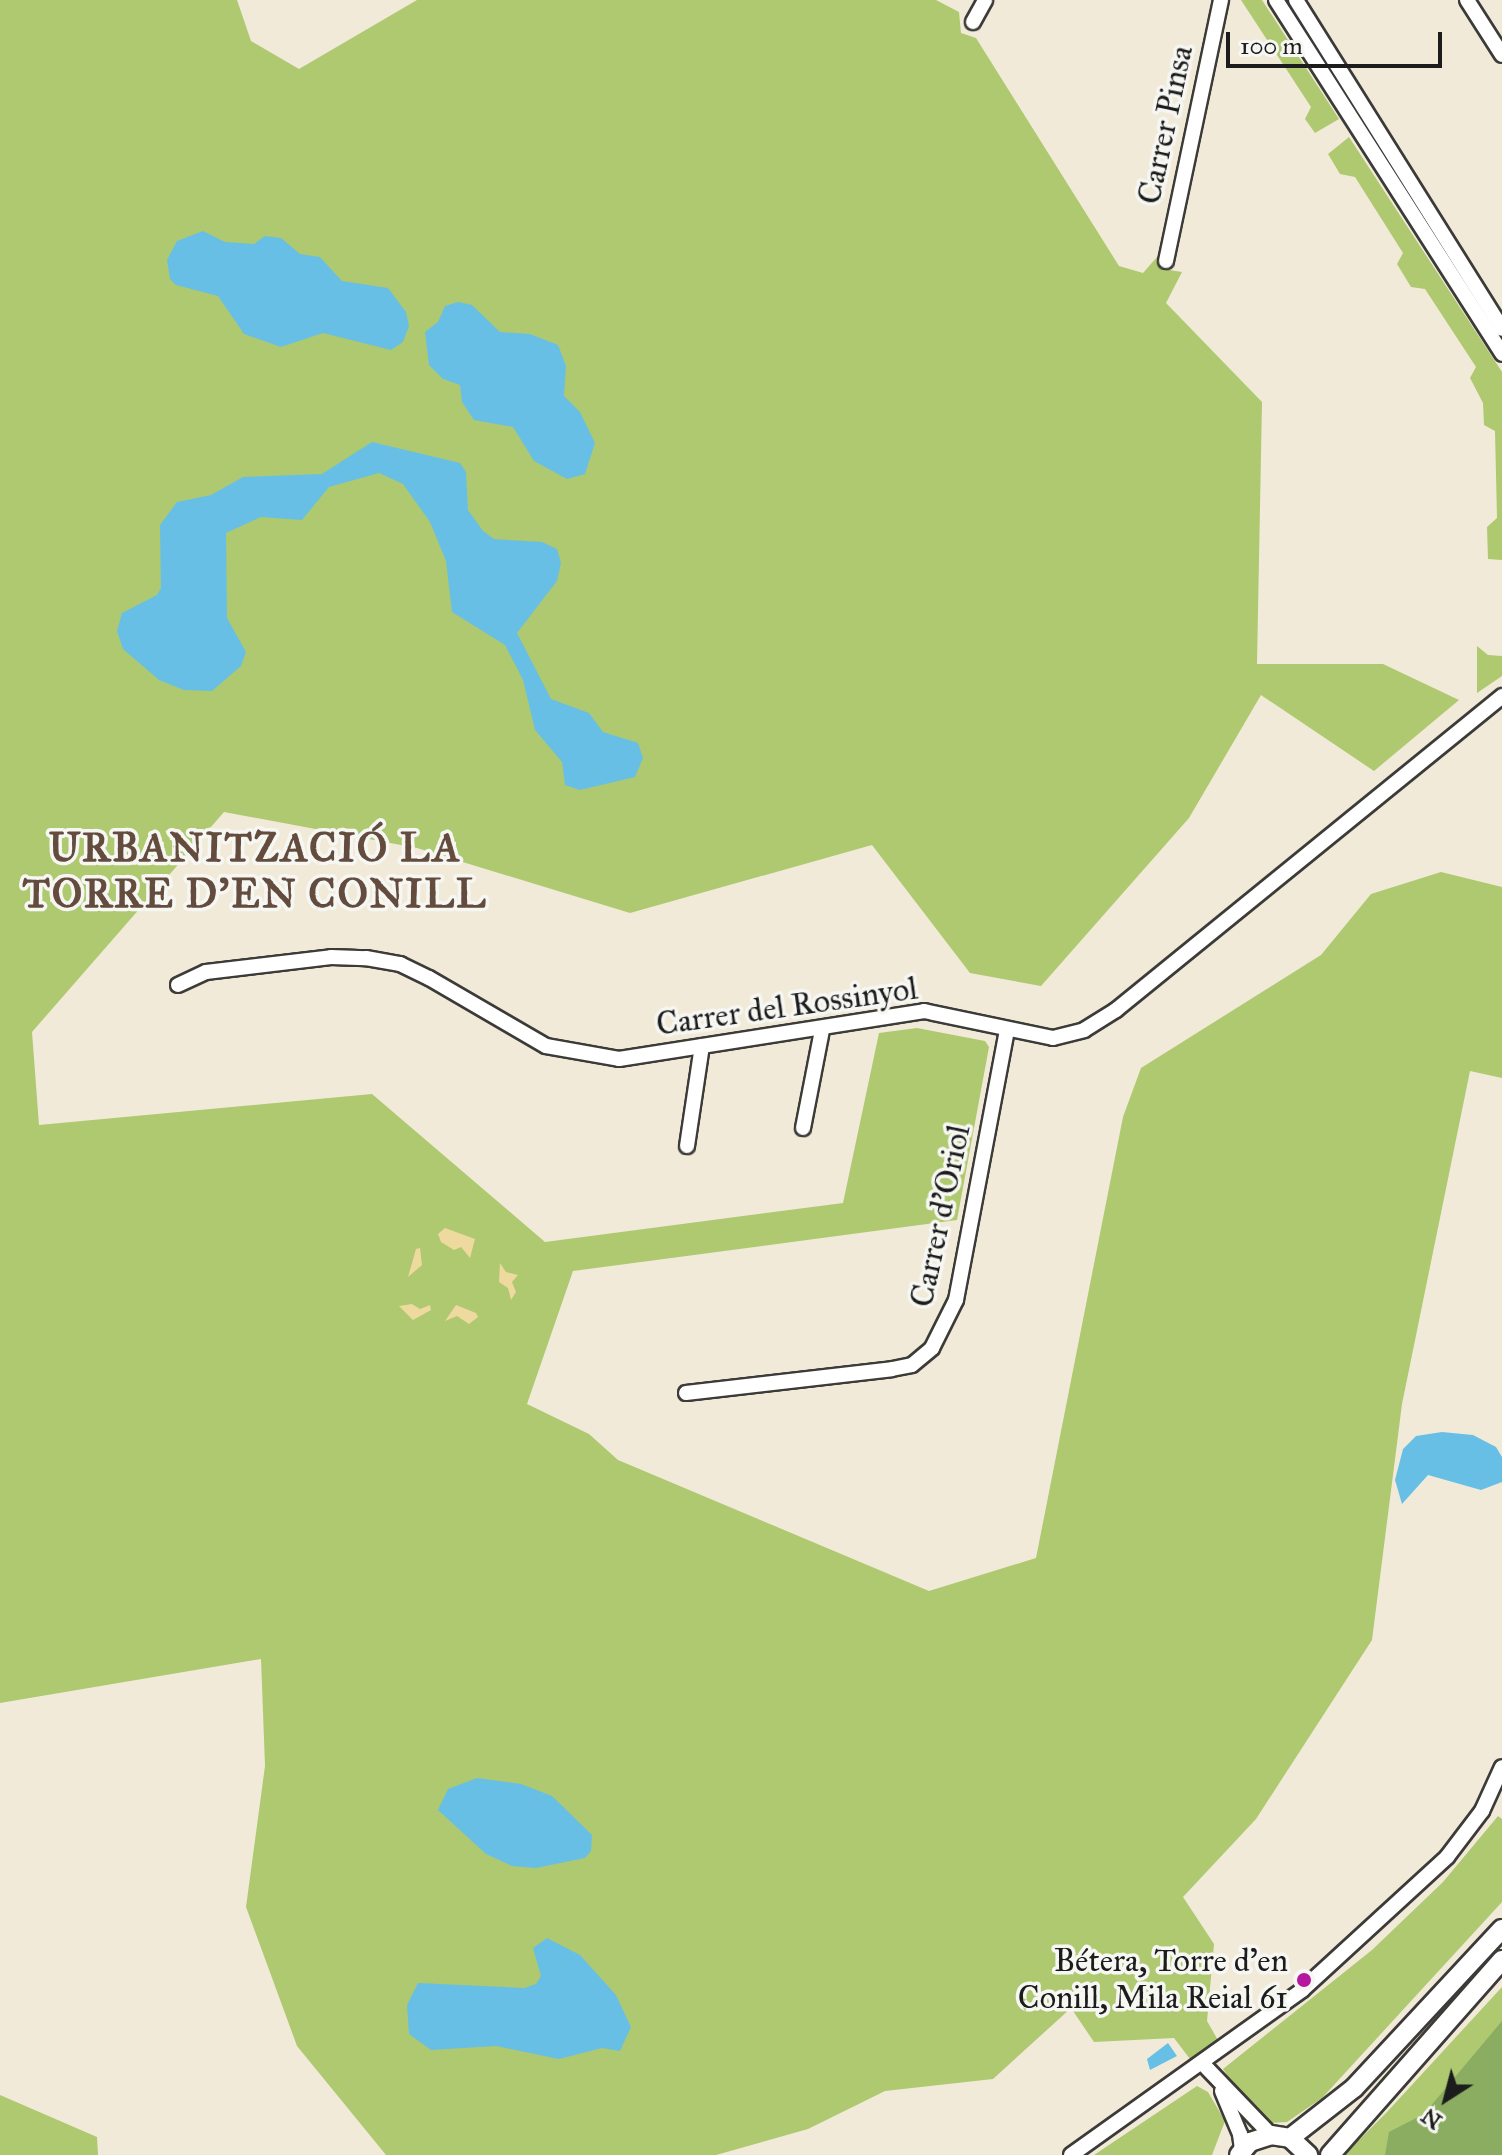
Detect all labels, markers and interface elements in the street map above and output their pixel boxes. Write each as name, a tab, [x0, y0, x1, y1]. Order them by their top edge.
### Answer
scale bar	[1230, 16, 1446, 66]
text: 100 m	[1240, 31, 1303, 61]
street label: Carrer Pinsa	[1130, 42, 1202, 208]
district label: URBANITZACIÓ LA TORRE D'EN CONILL	[22, 824, 488, 918]
street label: Carrer del Rossinyol	[654, 970, 920, 1044]
street label: Carrer d'Oriol	[903, 1121, 979, 1311]
place label: Bétera, Torre d'en Conill, Mila Reial 61	[1018, 1943, 1288, 2018]
marker: Bétera, Torre d'en Conill, Mila Reial 61	[1295, 1971, 1313, 1989]
north arrow	[1406, 2059, 1486, 2139]
text: N	[1416, 2102, 1447, 2135]

